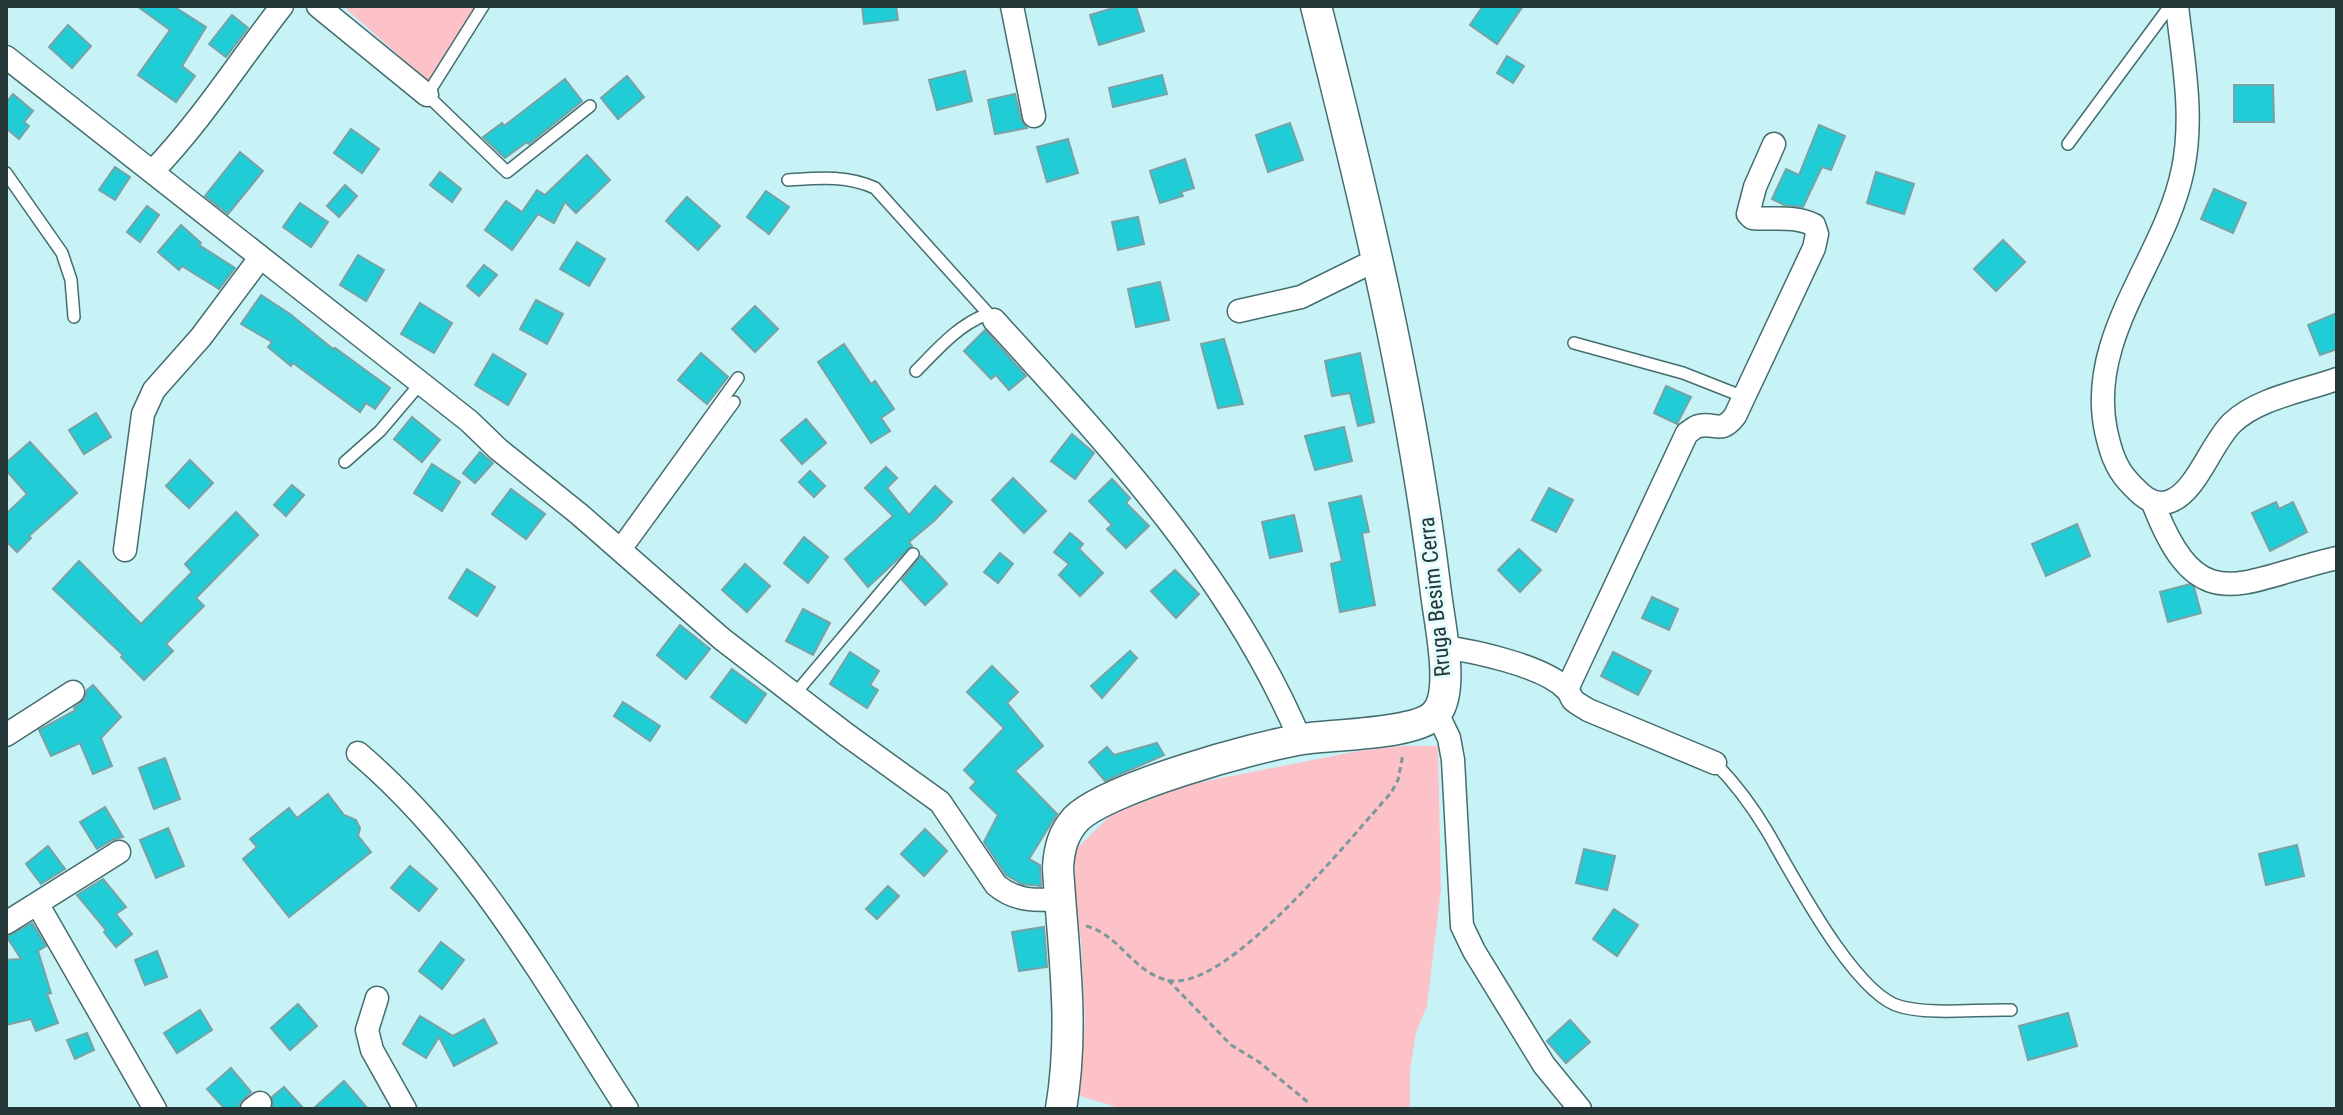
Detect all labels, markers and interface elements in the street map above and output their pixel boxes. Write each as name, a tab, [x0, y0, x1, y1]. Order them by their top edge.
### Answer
street label: Rruga Besim Cerra	[1414, 516, 1455, 678]

